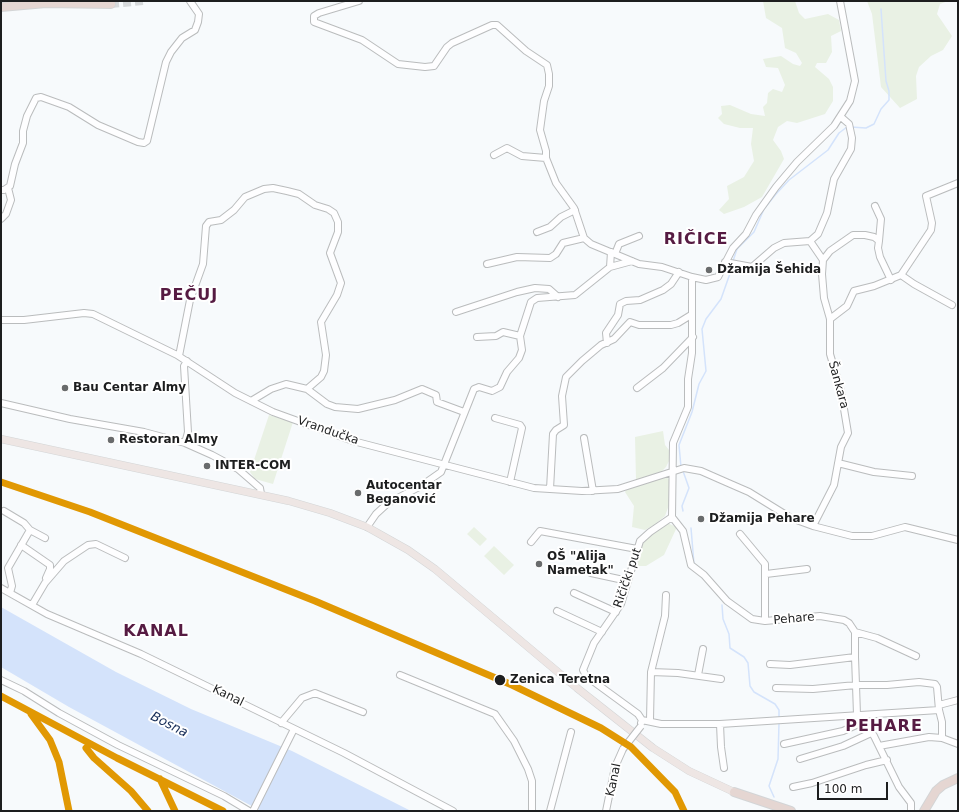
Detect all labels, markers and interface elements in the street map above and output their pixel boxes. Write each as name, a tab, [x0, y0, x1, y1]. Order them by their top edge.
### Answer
district label: RIČICE	[664, 230, 728, 250]
place label: Džamija Šehida	[717, 263, 821, 277]
marker: Džamija Šehida	[704, 265, 714, 275]
district label: PEČUJ	[160, 286, 218, 306]
street label: Šankara	[825, 359, 851, 411]
place label: Bau Centar Almy	[73, 381, 186, 395]
marker: Bau Centar Almy	[60, 383, 70, 393]
street label: Vrandučka	[295, 414, 361, 448]
place label: Restoran Almy	[119, 433, 218, 447]
marker: Restoran Almy	[106, 435, 116, 445]
place label: INTER-COM	[215, 459, 291, 473]
marker: INTER-COM	[202, 461, 212, 471]
place label: Autocentar Beganović	[366, 479, 441, 507]
marker: Autocentar Beganović	[353, 488, 363, 498]
place label: Džamija Pehare	[709, 512, 815, 526]
marker: Džamija Pehare	[696, 514, 706, 524]
street label: Ričički put	[611, 546, 645, 610]
place label: OŠ "Alija Nametak"	[547, 550, 614, 578]
marker: OŠ "Alija Nametak"	[534, 559, 544, 569]
street label: Pehare	[773, 610, 815, 628]
district label: KANAL	[123, 622, 189, 642]
marker: Zenica Teretna	[493, 673, 507, 687]
place label: Zenica Teretna	[510, 673, 610, 687]
street label: Kanal	[210, 682, 246, 710]
water label: Bosna	[148, 709, 190, 741]
district label: PEHARE	[845, 717, 923, 737]
street label: Kanal	[603, 762, 625, 798]
scale bar	[819, 774, 890, 800]
text: 100 m	[824, 782, 862, 796]

